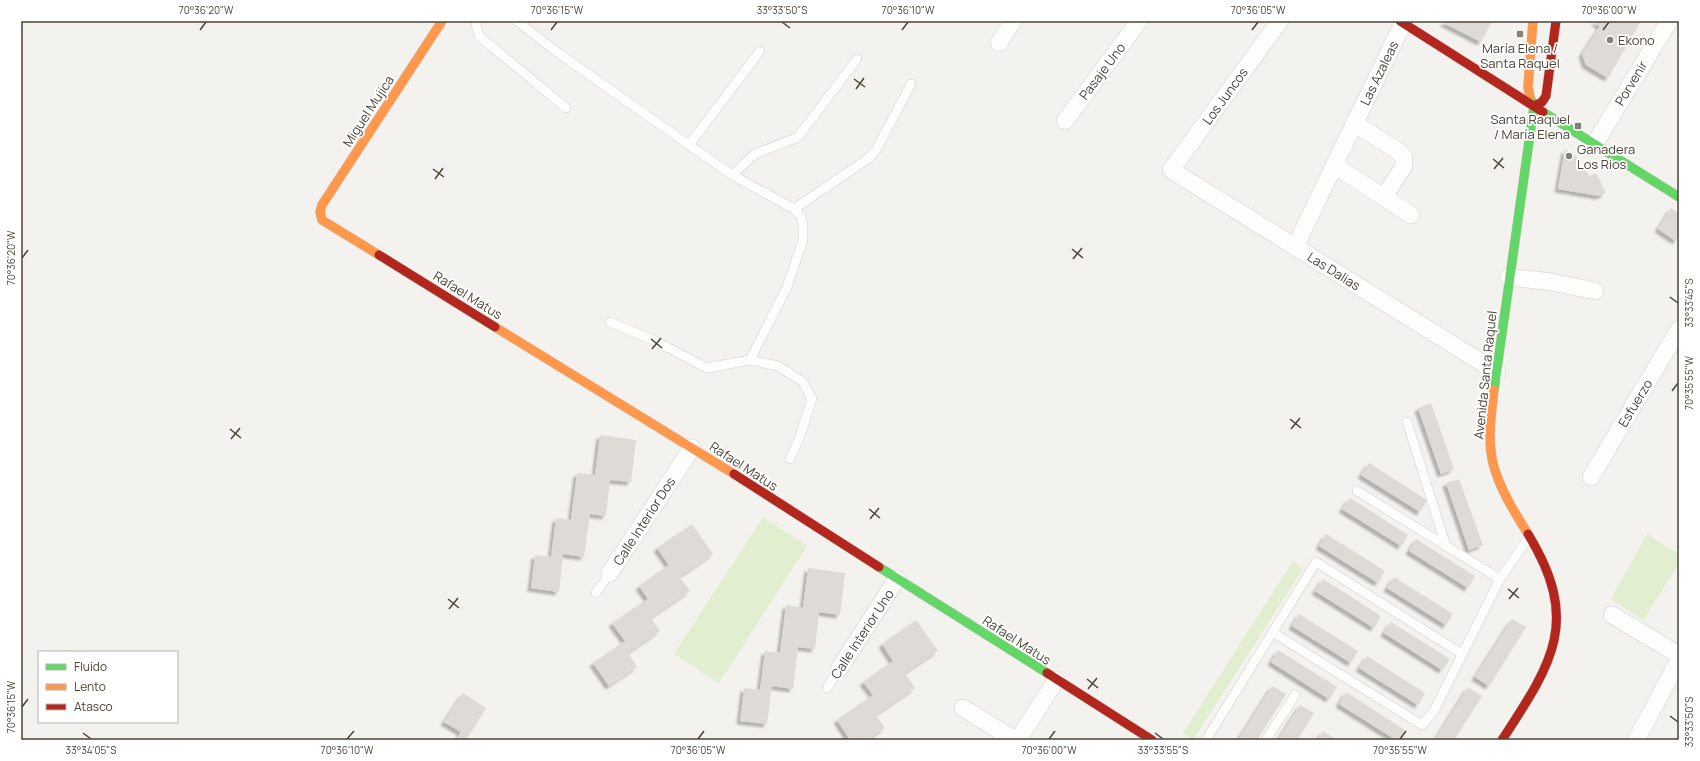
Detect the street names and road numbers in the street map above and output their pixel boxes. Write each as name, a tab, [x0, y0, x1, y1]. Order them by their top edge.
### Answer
street label: Las Azaleas	[1356, 38, 1402, 108]
street label: Pasaje Uno	[1075, 39, 1129, 103]
street label: Porvenir	[1611, 57, 1652, 109]
street label: Los Juncos	[1198, 64, 1252, 128]
street label: Miguel Mujica	[338, 72, 398, 150]
street label: Las Dalias	[1304, 248, 1364, 294]
street label: Rafael Matus	[430, 267, 506, 323]
street label: Avenida Santa Raquel	[1469, 310, 1501, 440]
street label: Esfuerzo	[1614, 375, 1656, 430]
street label: Rafael Matus	[706, 437, 782, 495]
street label: Calle Interior Dos	[609, 473, 679, 569]
street label: Calle Interior Uno	[826, 586, 898, 682]
street label: Rafael Matus	[979, 611, 1055, 669]

